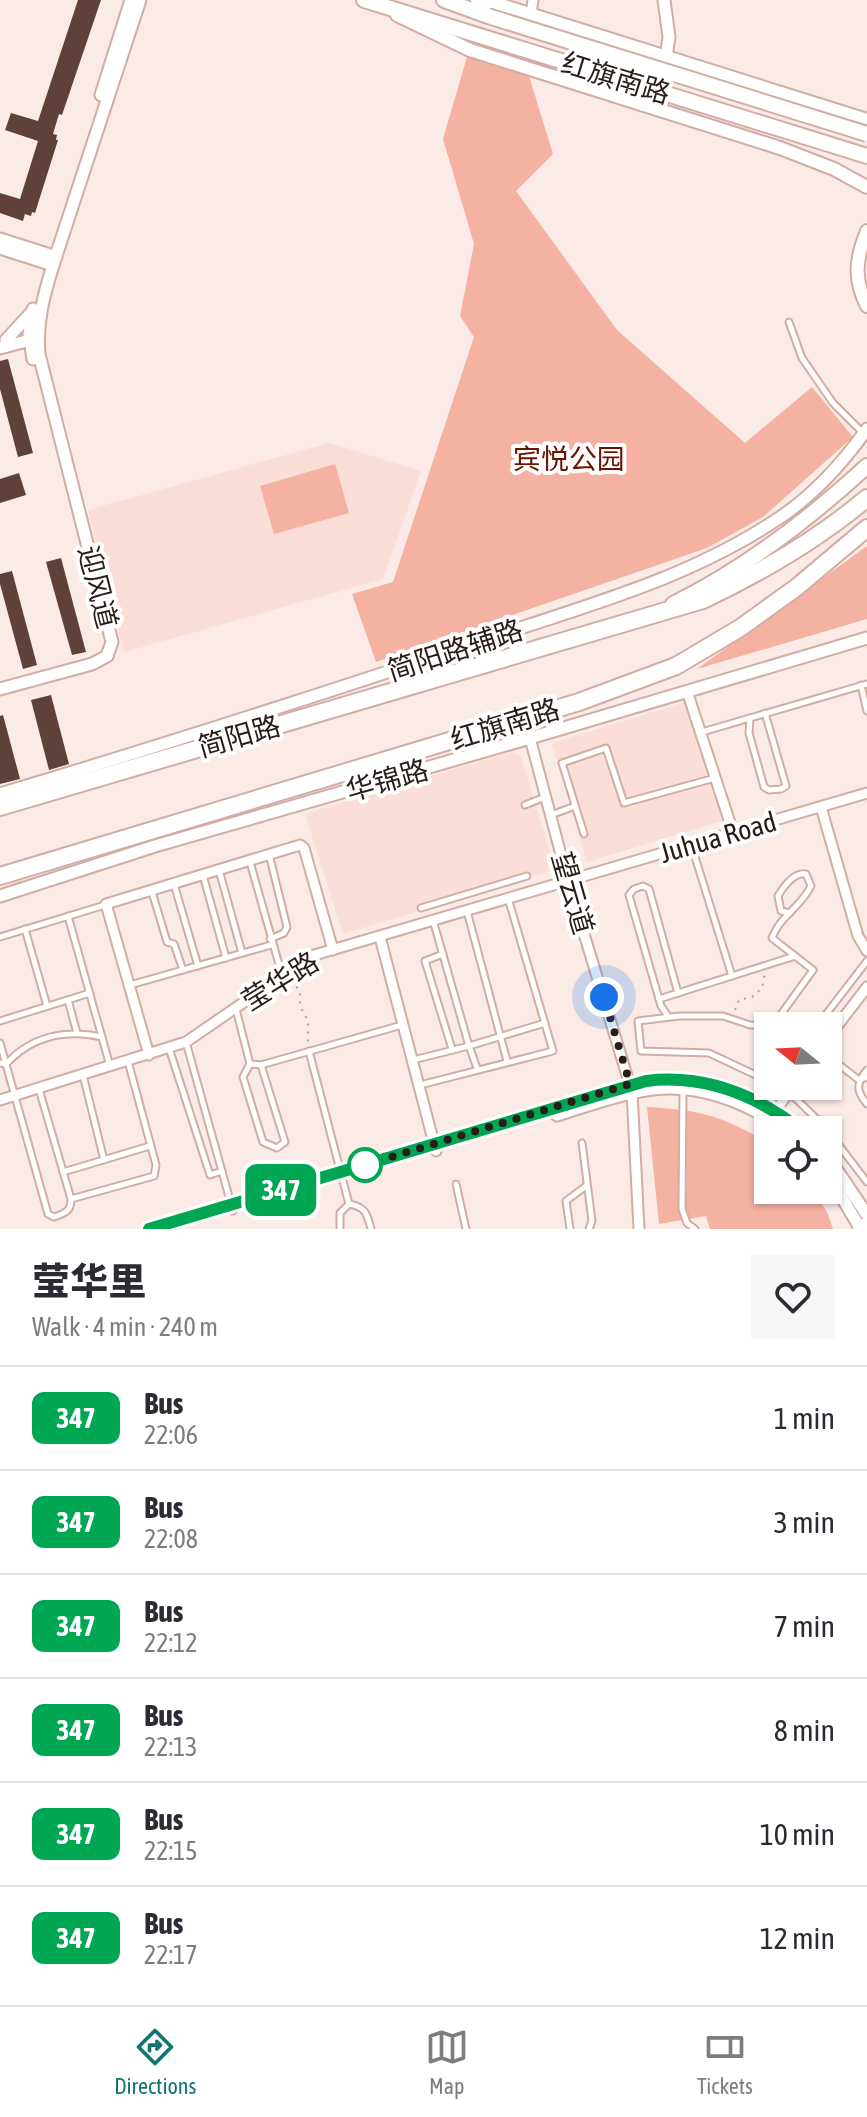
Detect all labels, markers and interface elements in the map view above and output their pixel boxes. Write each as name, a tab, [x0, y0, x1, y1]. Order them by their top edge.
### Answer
street label: 红旗南路	[558, 46, 674, 110]
park label: 宾悦公园	[513, 443, 625, 475]
street label: 迎风道	[72, 542, 124, 632]
street label: 简阳路辅路	[383, 613, 527, 687]
street label: 红旗南路	[447, 692, 563, 756]
street label: 简阳路	[194, 709, 284, 763]
street label: 华锦路	[342, 753, 432, 807]
street label: Juhua Road	[656, 805, 780, 869]
street label: 望云道	[546, 848, 600, 938]
street label: 莹华路	[236, 945, 324, 1017]
your location	[584, 977, 624, 1017]
north arrow	[754, 1012, 842, 1100]
map controls	[754, 1012, 842, 1204]
button: locate	[754, 1116, 842, 1204]
unlabelled marker	[348, 1148, 382, 1182]
line badge: 347	[235, 1164, 327, 1216]
text: 347	[261, 1174, 301, 1206]
button: heart	[751, 1255, 835, 1339]
text: 莹华里	[32, 1260, 146, 1303]
text: Walk · 4 min · 240 m	[32, 1312, 218, 1342]
text: Bus	[144, 1386, 183, 1420]
text: 1 min	[774, 1401, 835, 1435]
text: 347	[56, 1402, 96, 1434]
text: 22:06	[144, 1420, 198, 1450]
text: Bus	[144, 1490, 183, 1524]
text: 3 min	[774, 1505, 835, 1539]
text: 347	[56, 1506, 96, 1538]
text: 22:08	[144, 1524, 198, 1554]
text: Bus	[144, 1594, 183, 1628]
text: 7 min	[774, 1609, 835, 1643]
text: 347	[56, 1610, 96, 1642]
text: 22:12	[144, 1628, 198, 1658]
text: Bus	[144, 1698, 183, 1732]
text: 8 min	[774, 1713, 835, 1747]
text: 347	[56, 1714, 96, 1746]
text: 22:13	[144, 1732, 198, 1762]
text: Bus	[144, 1802, 183, 1836]
text: 10 min	[760, 1817, 835, 1851]
text: 347	[56, 1818, 96, 1850]
text: 22:15	[144, 1836, 198, 1866]
text: Bus	[144, 1906, 183, 1940]
text: 12 min	[760, 1921, 835, 1955]
text: 347	[56, 1922, 96, 1954]
text: 22:17	[144, 1940, 198, 1970]
tab: Directions	[114, 2025, 196, 2099]
tab: Map	[425, 2025, 469, 2099]
tab: Tickets	[697, 2025, 753, 2099]

